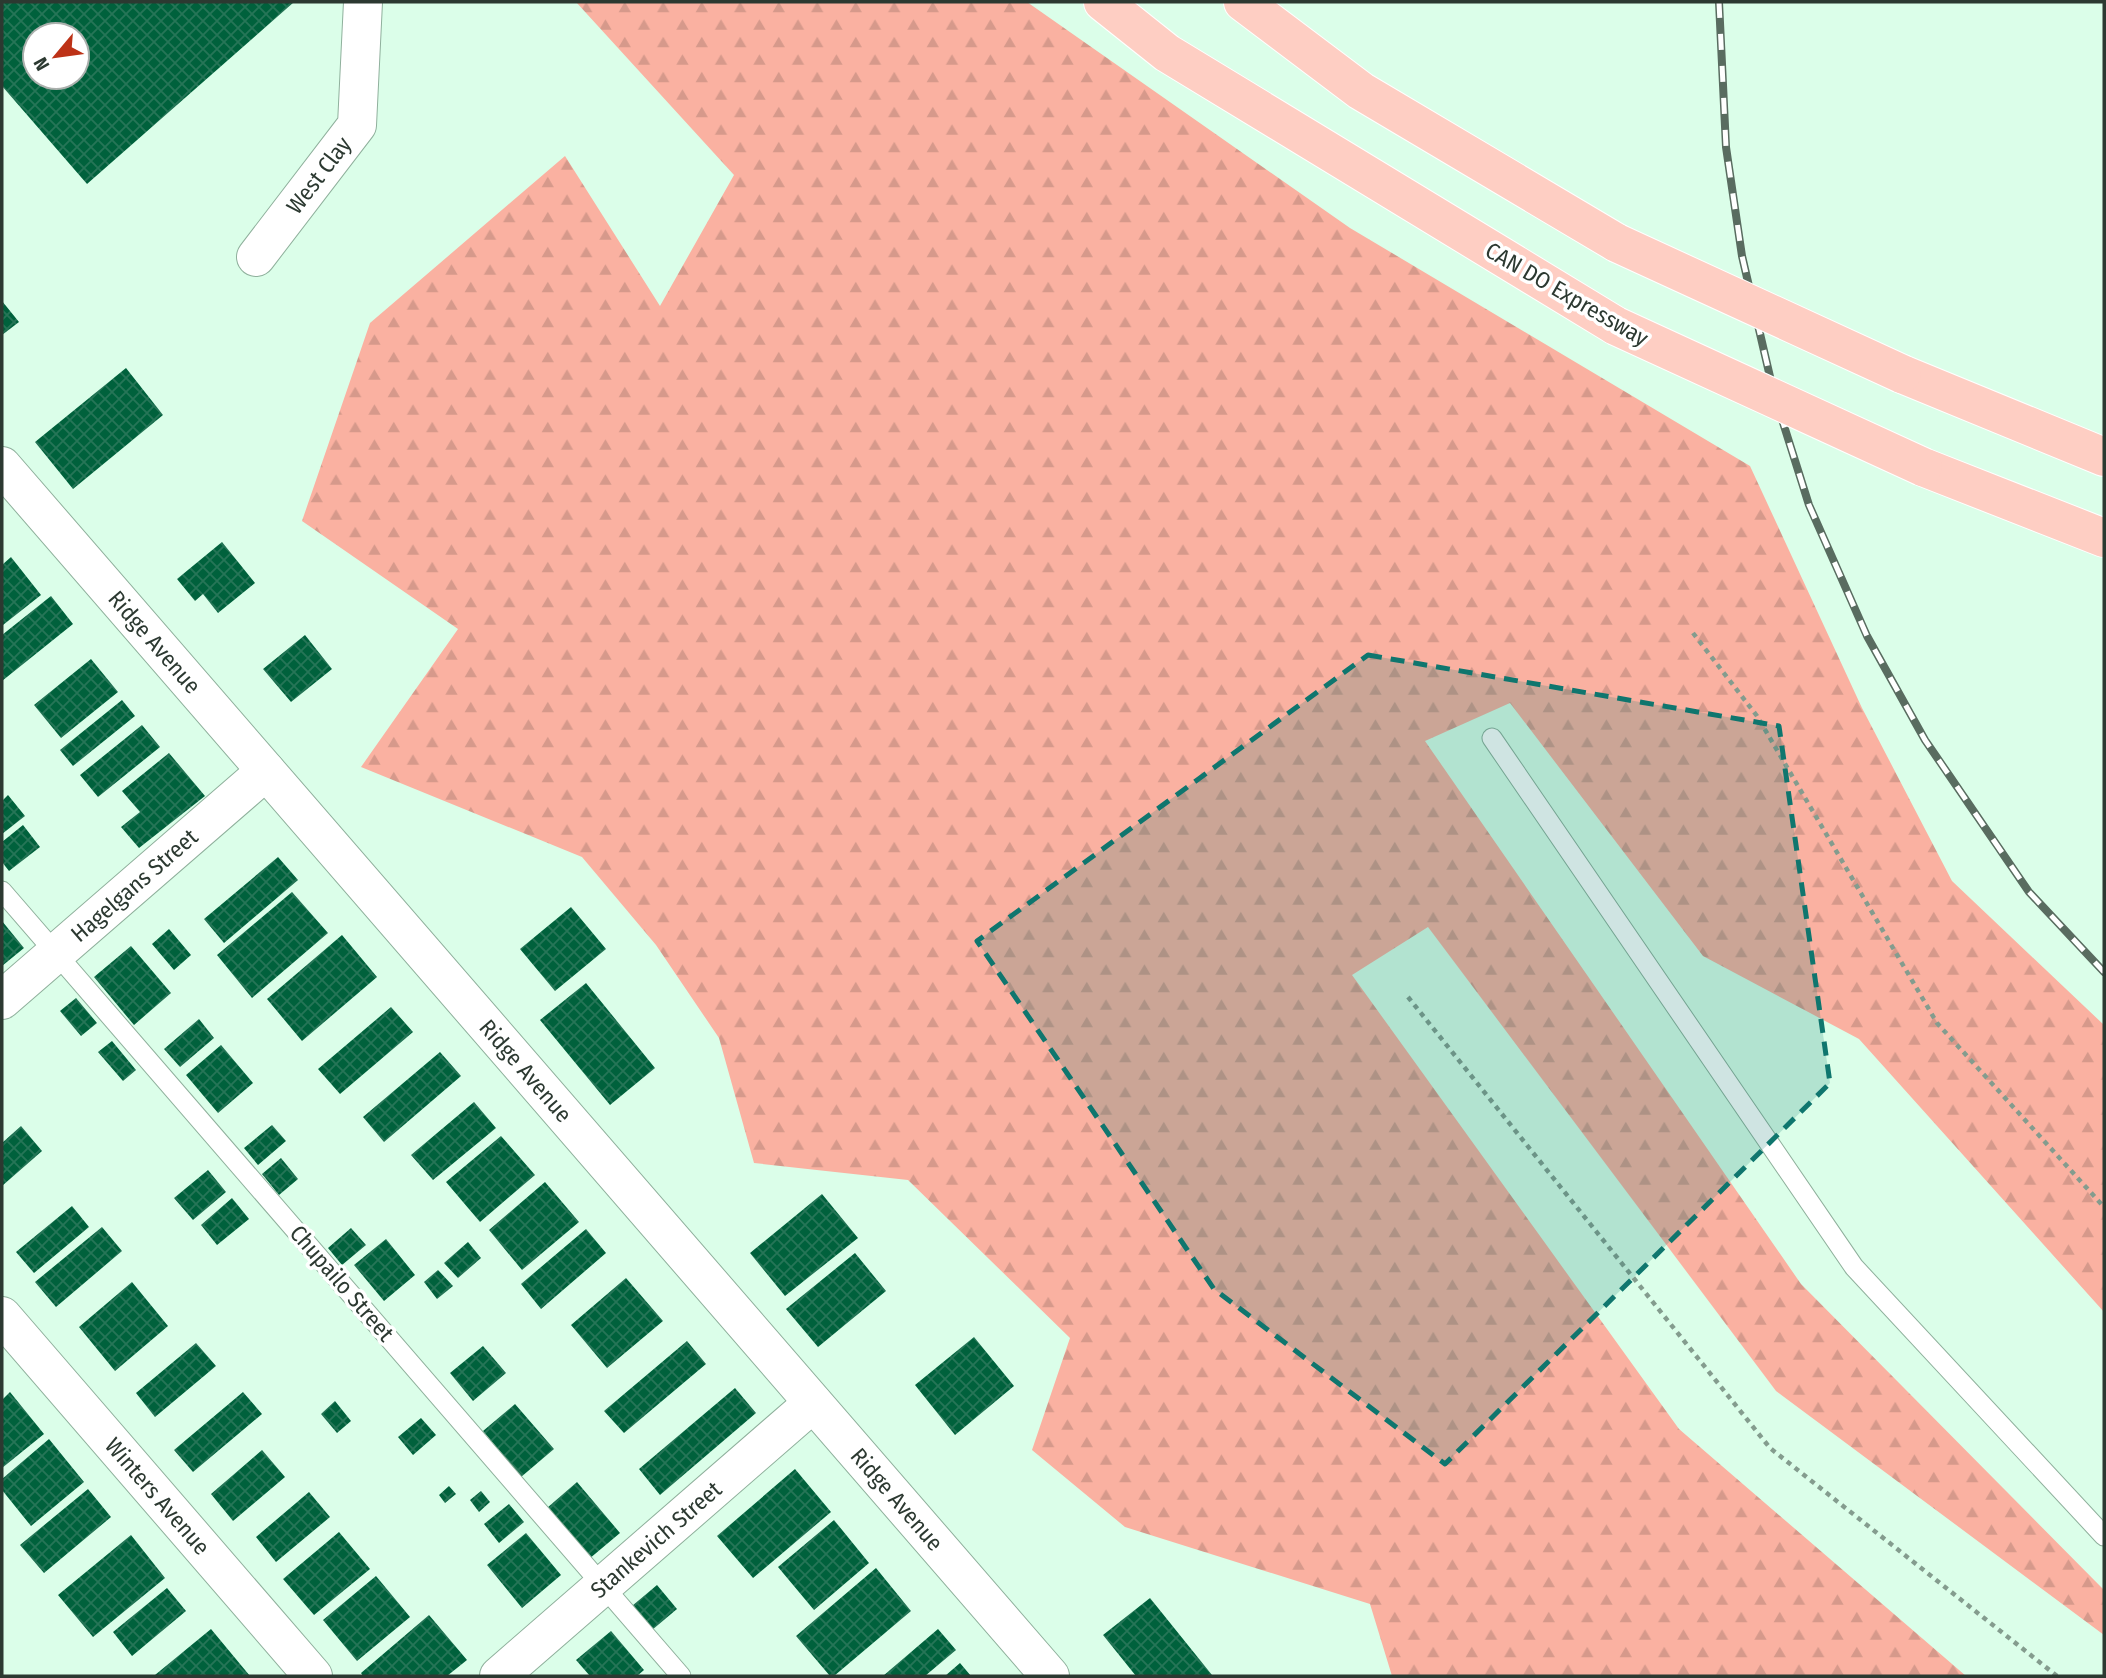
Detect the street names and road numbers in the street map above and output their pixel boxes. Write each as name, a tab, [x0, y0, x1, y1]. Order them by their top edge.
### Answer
street label: West Clay	[280, 130, 357, 219]
street label: CAN DO Expressway	[1481, 236, 1654, 352]
street label: Ridge Avenue	[102, 585, 207, 699]
street label: Hagelgans Street	[65, 823, 204, 948]
street label: Ridge Avenue	[474, 1014, 578, 1128]
street label: Chupailo Street	[284, 1219, 400, 1347]
street label: Winters Avenue	[99, 1432, 216, 1560]
street label: Ridge Avenue	[845, 1442, 949, 1557]
street label: Stankevich Street	[585, 1475, 727, 1604]

